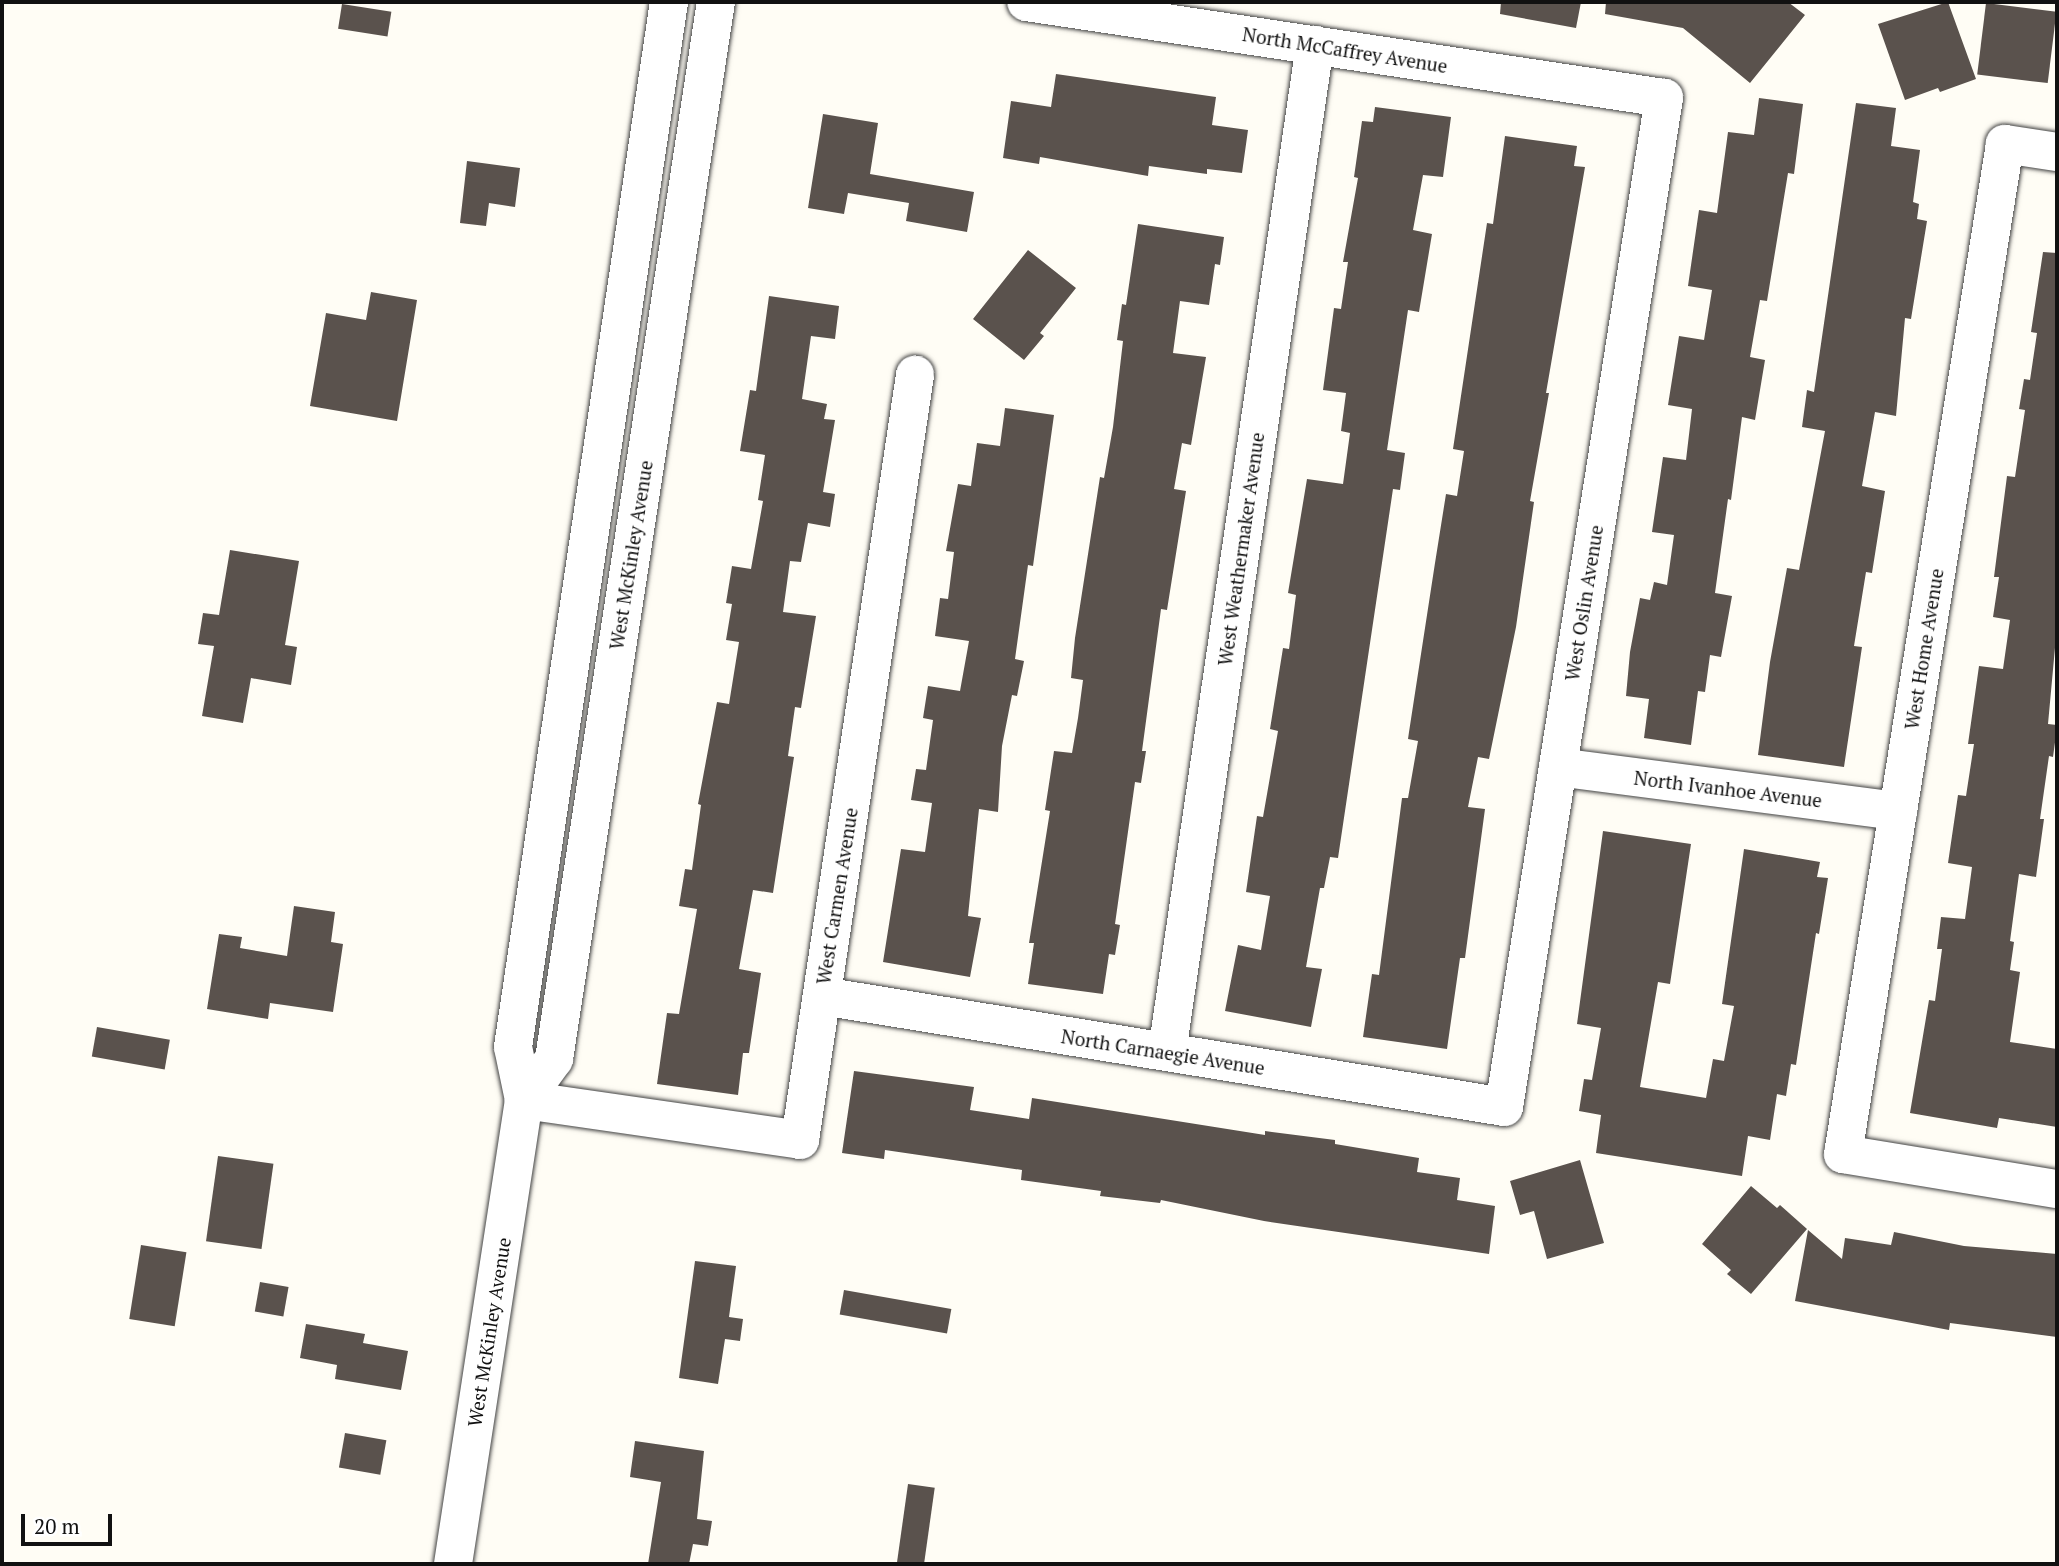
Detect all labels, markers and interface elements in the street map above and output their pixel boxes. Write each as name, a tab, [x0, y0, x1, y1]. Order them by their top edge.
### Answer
street label: North McCaffrey Avenue	[1241, 23, 1449, 77]
street label: West Weathermaker Avenue	[1213, 431, 1269, 667]
street label: West McKinley Avenue	[605, 458, 657, 652]
street label: West Oslin Avenue	[1560, 523, 1608, 683]
street label: West Home Avenue	[1900, 567, 1948, 731]
street label: North Ivanhoe Avenue	[1632, 766, 1824, 812]
street label: West Carmen Avenue	[812, 806, 862, 986]
street label: North Carnaegie Avenue	[1059, 1025, 1267, 1079]
street label: West McKinley Avenue	[463, 1235, 515, 1429]
scale bar	[24, 1500, 116, 1544]
text: 20 m	[34, 1512, 80, 1540]

